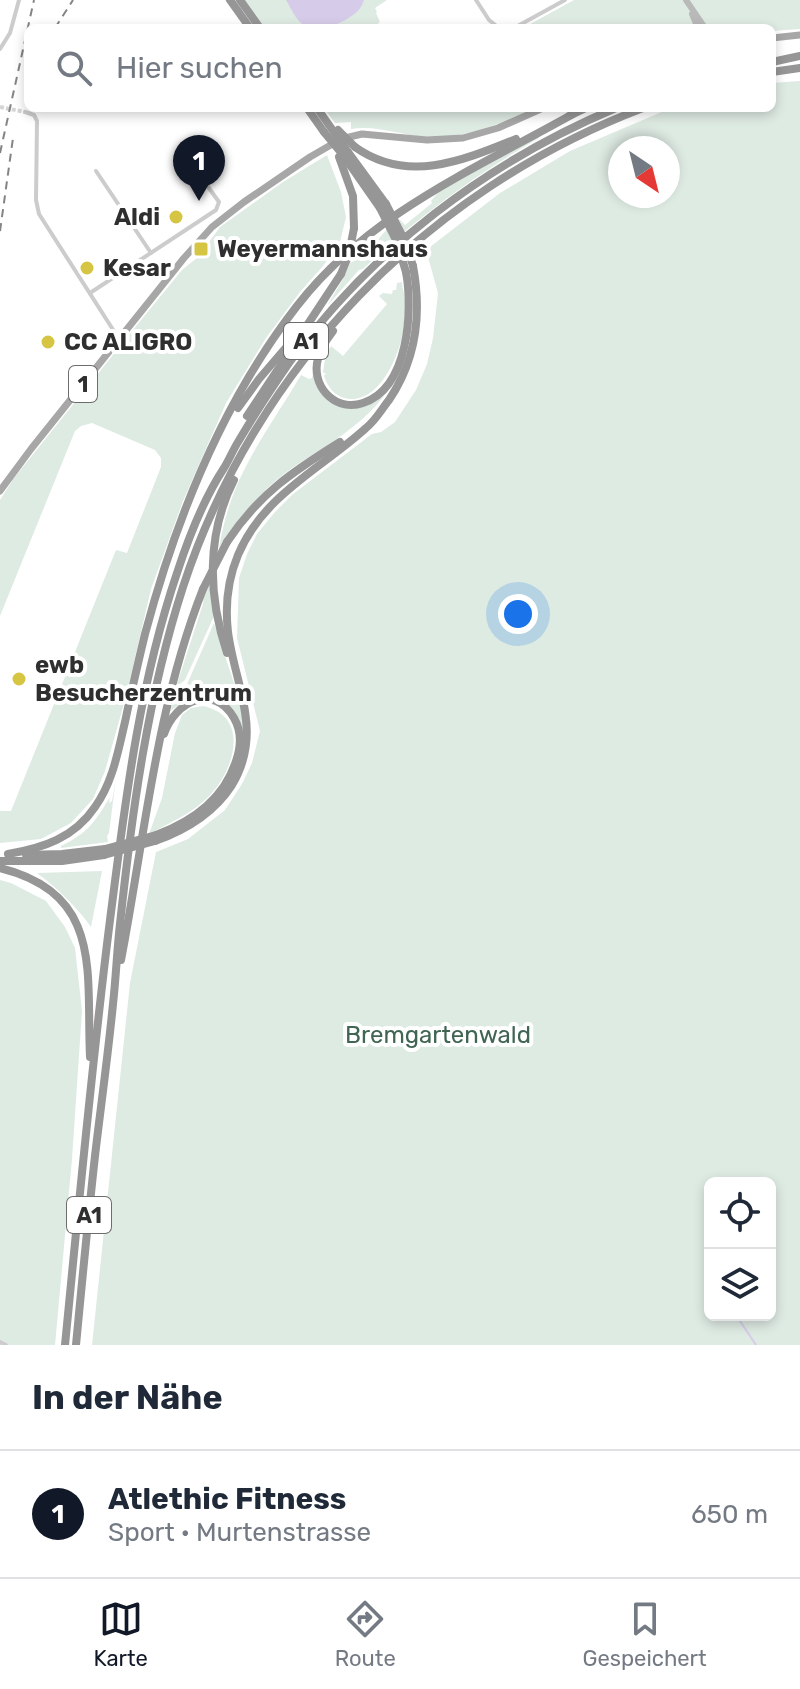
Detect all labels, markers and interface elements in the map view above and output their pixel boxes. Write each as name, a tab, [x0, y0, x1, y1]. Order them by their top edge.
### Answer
search box	[24, 24, 776, 112]
icon: search	[52, 46, 96, 90]
text: Hier suchen	[116, 50, 283, 86]
pin: 1	[173, 135, 225, 201]
north arrow	[608, 136, 680, 208]
place label: Aldi	[114, 203, 160, 231]
marker: Aldi	[167, 208, 185, 226]
place label: Weyermannshaus	[217, 235, 428, 263]
marker: Weyermannshaus	[192, 240, 210, 258]
place label: Kesar	[103, 254, 171, 282]
marker: Kesar	[78, 259, 96, 277]
road number: A1	[284, 323, 328, 359]
place label: CC ALIGRO	[64, 328, 192, 356]
marker: CC ALIGRO	[39, 333, 57, 351]
road number: 1	[69, 366, 97, 402]
your location	[498, 594, 538, 634]
place label: ewb Besucherzentrum	[35, 651, 252, 707]
marker: ewb Besucherzentrum	[10, 670, 28, 688]
park label: Bremgartenwald	[345, 1021, 531, 1049]
map controls	[704, 1177, 776, 1321]
button: locate	[704, 1177, 776, 1249]
road number: A1	[67, 1197, 111, 1233]
button: layers	[704, 1249, 776, 1321]
text: In der Nähe	[32, 1377, 223, 1418]
text: Atlethic Fitness	[108, 1481, 346, 1517]
text: 1	[52, 1499, 64, 1530]
text: 650 m	[691, 1499, 768, 1530]
text: Sport · Murtenstrasse	[108, 1517, 371, 1548]
tab: Karte	[93, 1597, 148, 1672]
tab: Route	[335, 1597, 396, 1672]
tab: Gespeichert	[582, 1597, 707, 1672]

